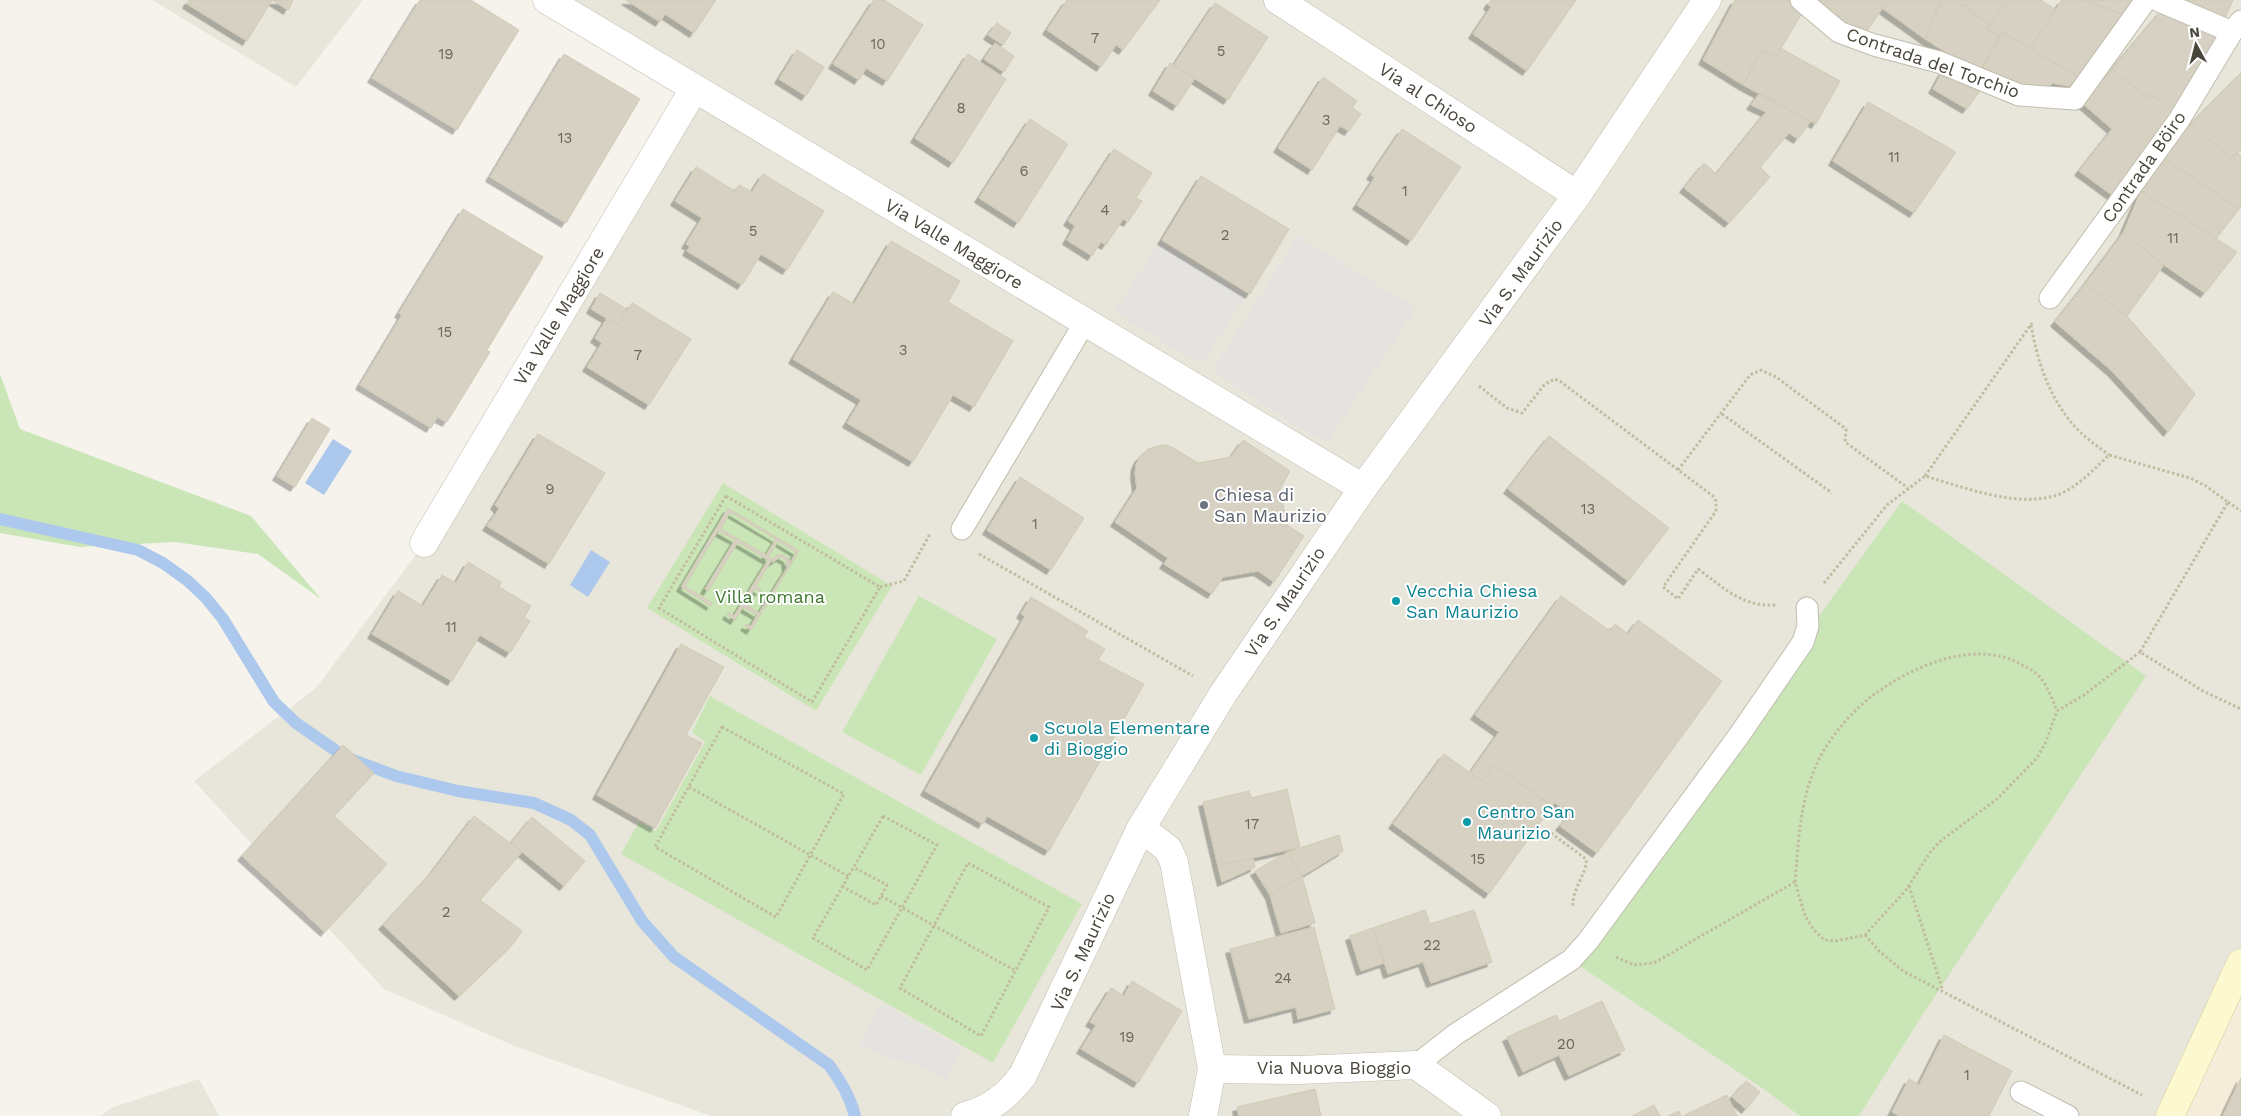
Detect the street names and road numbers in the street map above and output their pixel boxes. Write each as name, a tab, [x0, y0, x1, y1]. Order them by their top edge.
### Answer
street label: Contrada del Torchio	[1844, 23, 2023, 102]
street label: Via al Chioso	[1375, 58, 1481, 137]
street label: Contrada Böiro	[2097, 107, 2190, 227]
street label: Via Valle Maggiore	[881, 194, 1027, 293]
street label: Via S. Maurizio	[1474, 214, 1567, 331]
street label: Via Valle Maggiore	[509, 243, 608, 389]
street label: Via S. Maurizio	[1240, 542, 1329, 661]
street label: Via S. Maurizio	[1046, 889, 1119, 1015]
street label: Via Nuova Bioggio	[1257, 1057, 1411, 1078]

